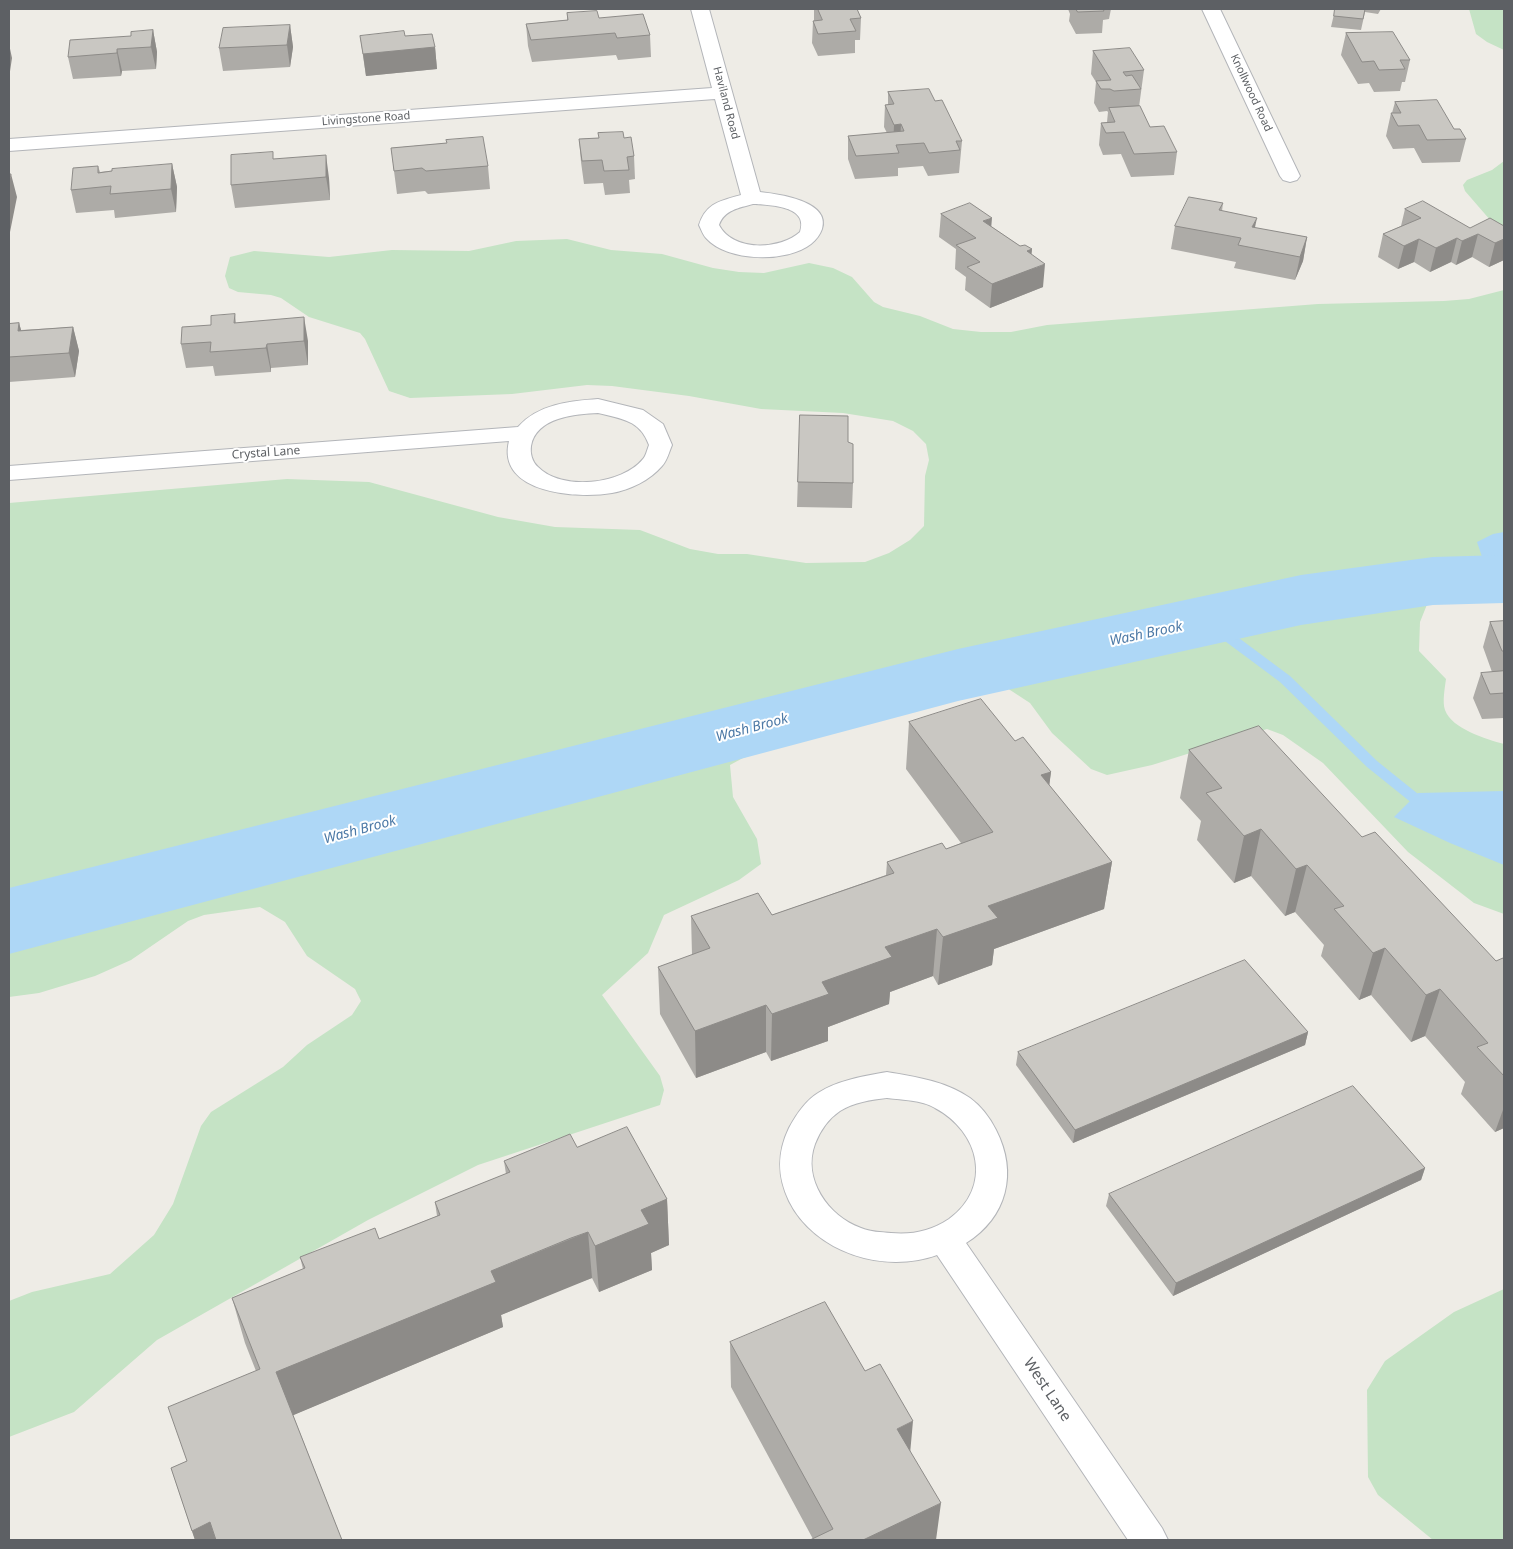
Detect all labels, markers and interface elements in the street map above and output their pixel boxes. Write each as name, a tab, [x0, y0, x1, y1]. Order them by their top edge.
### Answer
street label: Knollwood Road	[1227, 52, 1275, 134]
street label: Haviland Road	[710, 65, 742, 141]
street label: Livingstone Road	[321, 109, 411, 129]
street label: Crystal Lane	[231, 443, 301, 463]
water label: Wash Brook	[1108, 618, 1184, 650]
water label: Wash Brook	[714, 710, 790, 746]
water label: Wash Brook	[322, 812, 398, 848]
street label: West Lane	[1019, 1355, 1075, 1425]

